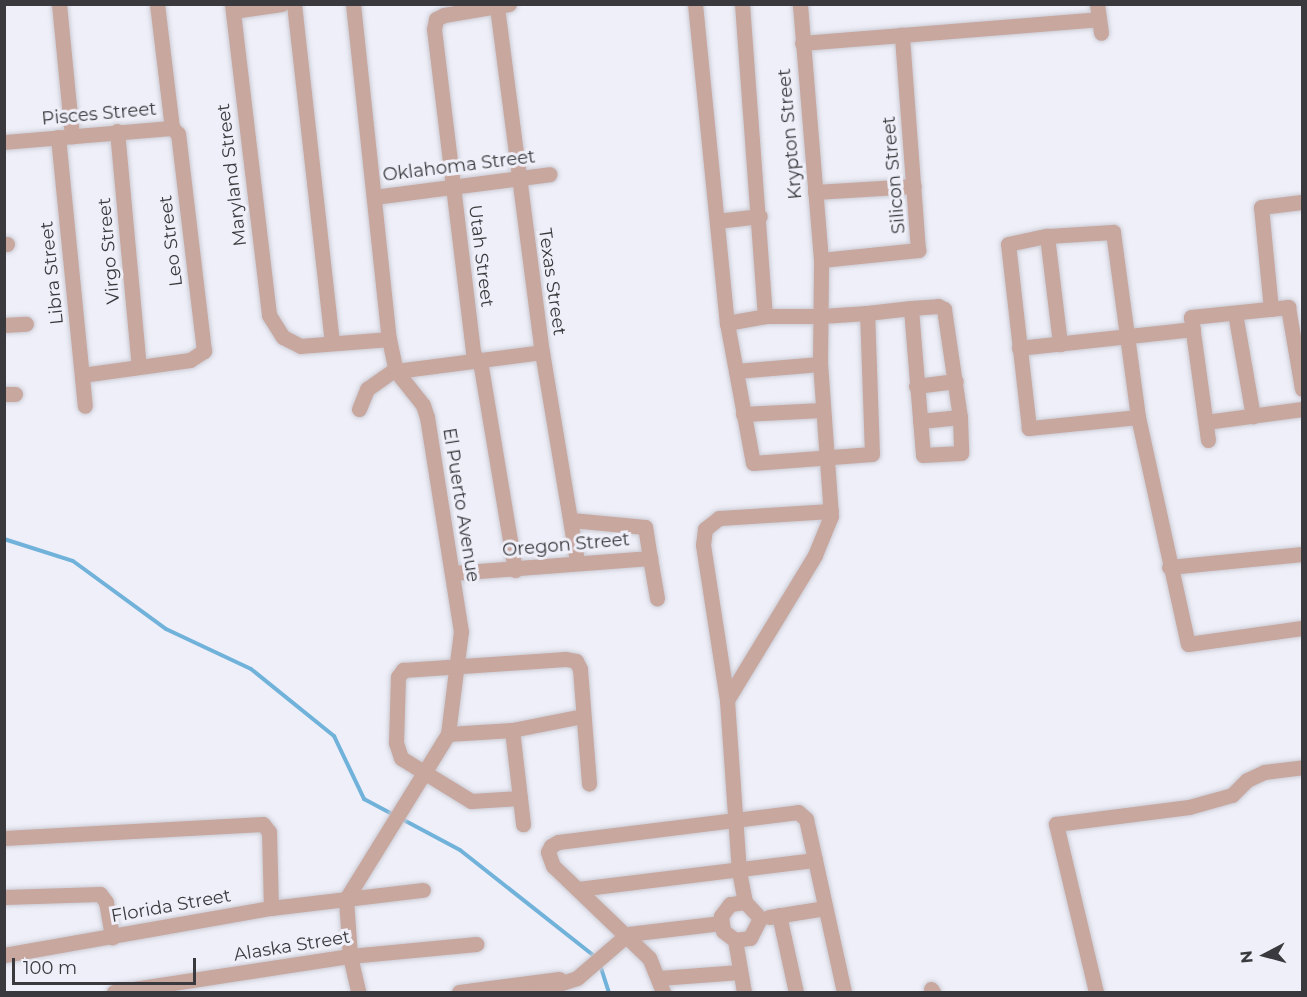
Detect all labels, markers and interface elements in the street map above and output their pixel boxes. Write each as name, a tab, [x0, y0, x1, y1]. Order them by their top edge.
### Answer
street label: Krypton Street	[774, 68, 806, 200]
street label: Pisces Street	[41, 98, 157, 130]
street label: Maryland Street	[213, 102, 251, 248]
street label: Silicon Street	[878, 115, 910, 235]
street label: Oklahoma Street	[381, 146, 537, 186]
street label: Leo Street	[155, 194, 187, 288]
street label: Virgo Street	[94, 197, 124, 305]
street label: Utah Street	[464, 204, 498, 308]
street label: Libra Street	[36, 220, 68, 326]
street label: Texas Street	[534, 227, 570, 337]
street label: El Puerto Avenue	[438, 426, 484, 584]
street label: Oregon Street	[501, 529, 631, 561]
street label: Florida Street	[109, 885, 233, 927]
north arrow	[1235, 925, 1295, 985]
street label: Alaska Street	[232, 926, 352, 966]
scale bar	[15, 946, 200, 984]
text: N	[1236, 950, 1257, 964]
text: 100 m	[23, 957, 77, 979]

